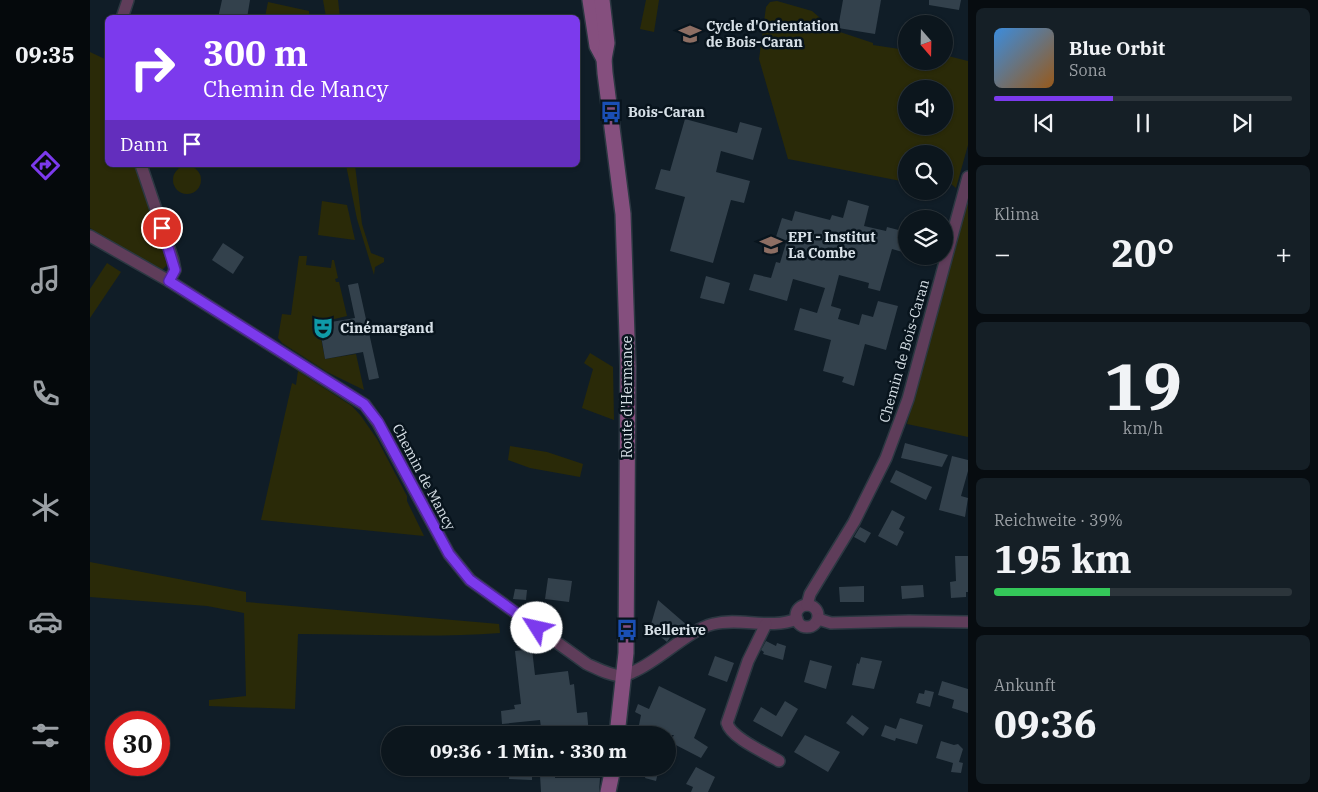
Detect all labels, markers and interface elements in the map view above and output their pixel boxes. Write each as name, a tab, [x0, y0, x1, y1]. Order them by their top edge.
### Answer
north arrow	[898, 15, 952, 70]
map controls	[898, 15, 953, 265]
place label: Cycle d'Orientation de Bois-Caran	[706, 17, 839, 51]
school or university icon: Cycle d'Orientation de Bois-Caran	[677, 21, 703, 47]
text: 300 m	[203, 30, 308, 76]
icon: right	[120, 35, 185, 100]
text: Blue Orbit	[1069, 36, 1165, 60]
text: 09:35	[15, 40, 75, 69]
text: Sona	[1069, 60, 1106, 80]
text: Chemin de Mancy	[203, 74, 388, 103]
button: sound	[898, 80, 953, 135]
bus stop icon: Bois-Caran	[598, 99, 624, 125]
place label: Bois-Caran	[628, 103, 705, 121]
icon: previous	[1030, 109, 1058, 137]
icon: pause	[1129, 109, 1157, 137]
icon: next	[1228, 109, 1256, 137]
icon: arrive	[178, 130, 206, 158]
text: Dann	[120, 132, 168, 156]
button: search	[898, 145, 953, 200]
icon: directions	[28, 148, 63, 183]
text: Klima	[994, 204, 1039, 224]
pin	[141, 207, 183, 249]
button: layers	[898, 210, 953, 265]
icon: arrive	[148, 214, 176, 242]
place label: EPI - Institut La Combe	[788, 228, 875, 262]
text: 20°	[1111, 228, 1175, 277]
school or university icon: EPI - Institut La Combe	[758, 232, 784, 258]
text: −	[994, 235, 1011, 272]
text: +	[1275, 235, 1292, 272]
icon: music	[28, 262, 63, 297]
street label: Chemin de Bois-Caran	[875, 277, 933, 425]
theatre icon: Cinémargand	[310, 315, 336, 341]
place label: Cinémargand	[340, 319, 434, 337]
street label: Route d'Hermance	[618, 336, 636, 458]
text: 19	[1104, 343, 1182, 428]
icon: phone	[28, 376, 63, 411]
text: km/h	[1123, 418, 1163, 438]
street label: Chemin de Mancy	[388, 421, 460, 534]
icon: climate	[28, 490, 63, 525]
text: Reichweite · 39%	[994, 510, 1123, 530]
text: 195 km	[994, 534, 1132, 583]
position arrow	[510, 601, 562, 653]
icon: car	[28, 604, 63, 639]
bus stop icon: Bellerive	[614, 617, 640, 643]
place label: Bellerive	[644, 621, 706, 639]
text: Ankunft	[994, 675, 1056, 695]
text: 09:36	[994, 699, 1097, 748]
speed limit sign: 30	[105, 711, 170, 776]
icon: filters	[28, 718, 63, 753]
text: 09:36 · 1 Min. · 330 m	[430, 739, 627, 763]

